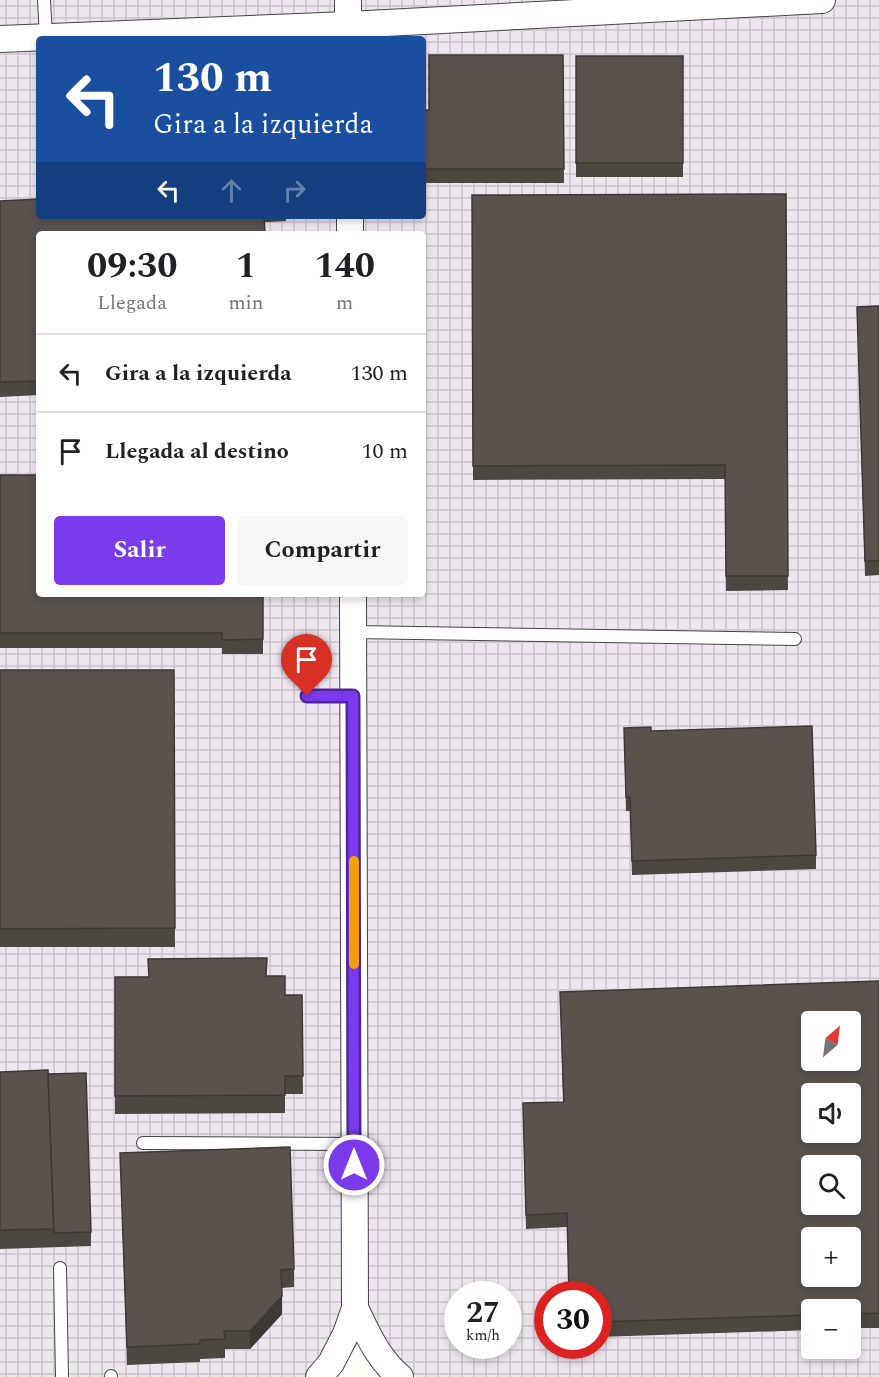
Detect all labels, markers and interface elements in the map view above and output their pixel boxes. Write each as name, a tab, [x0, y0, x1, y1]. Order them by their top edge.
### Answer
text: 130 m	[153, 47, 272, 110]
icon: left	[54, 60, 132, 138]
text: Gira a la izquierda	[153, 104, 373, 146]
icon: left	[152, 174, 185, 207]
icon: ahead	[215, 174, 248, 207]
icon: right	[278, 174, 311, 207]
text: 09:30	[87, 239, 177, 294]
text: 1	[236, 239, 256, 294]
text: 140	[314, 239, 375, 294]
text: Llegada	[97, 288, 167, 318]
text: min	[228, 288, 263, 318]
text: m	[336, 288, 353, 318]
icon: left	[54, 357, 87, 390]
text: Gira a la izquierda	[105, 357, 292, 390]
text: 130 m	[351, 357, 408, 390]
icon: arrive	[54, 435, 87, 468]
text: Llegada al destino	[105, 435, 289, 468]
text: 10 m	[362, 435, 408, 468]
button: Salir	[54, 516, 225, 585]
button: Compartir	[237, 516, 408, 585]
pin	[281, 634, 332, 696]
icon: arrive	[290, 643, 323, 676]
north arrow	[801, 1011, 861, 1071]
map controls	[801, 1011, 861, 1359]
button: sound	[801, 1083, 861, 1143]
position arrow	[322, 1133, 386, 1197]
button: search	[801, 1155, 861, 1215]
button: +	[801, 1227, 861, 1287]
speed limit sign: 30	[534, 1281, 612, 1359]
text: 27	[466, 1290, 500, 1336]
button: −	[801, 1299, 861, 1359]
text: km/h	[466, 1324, 500, 1347]

